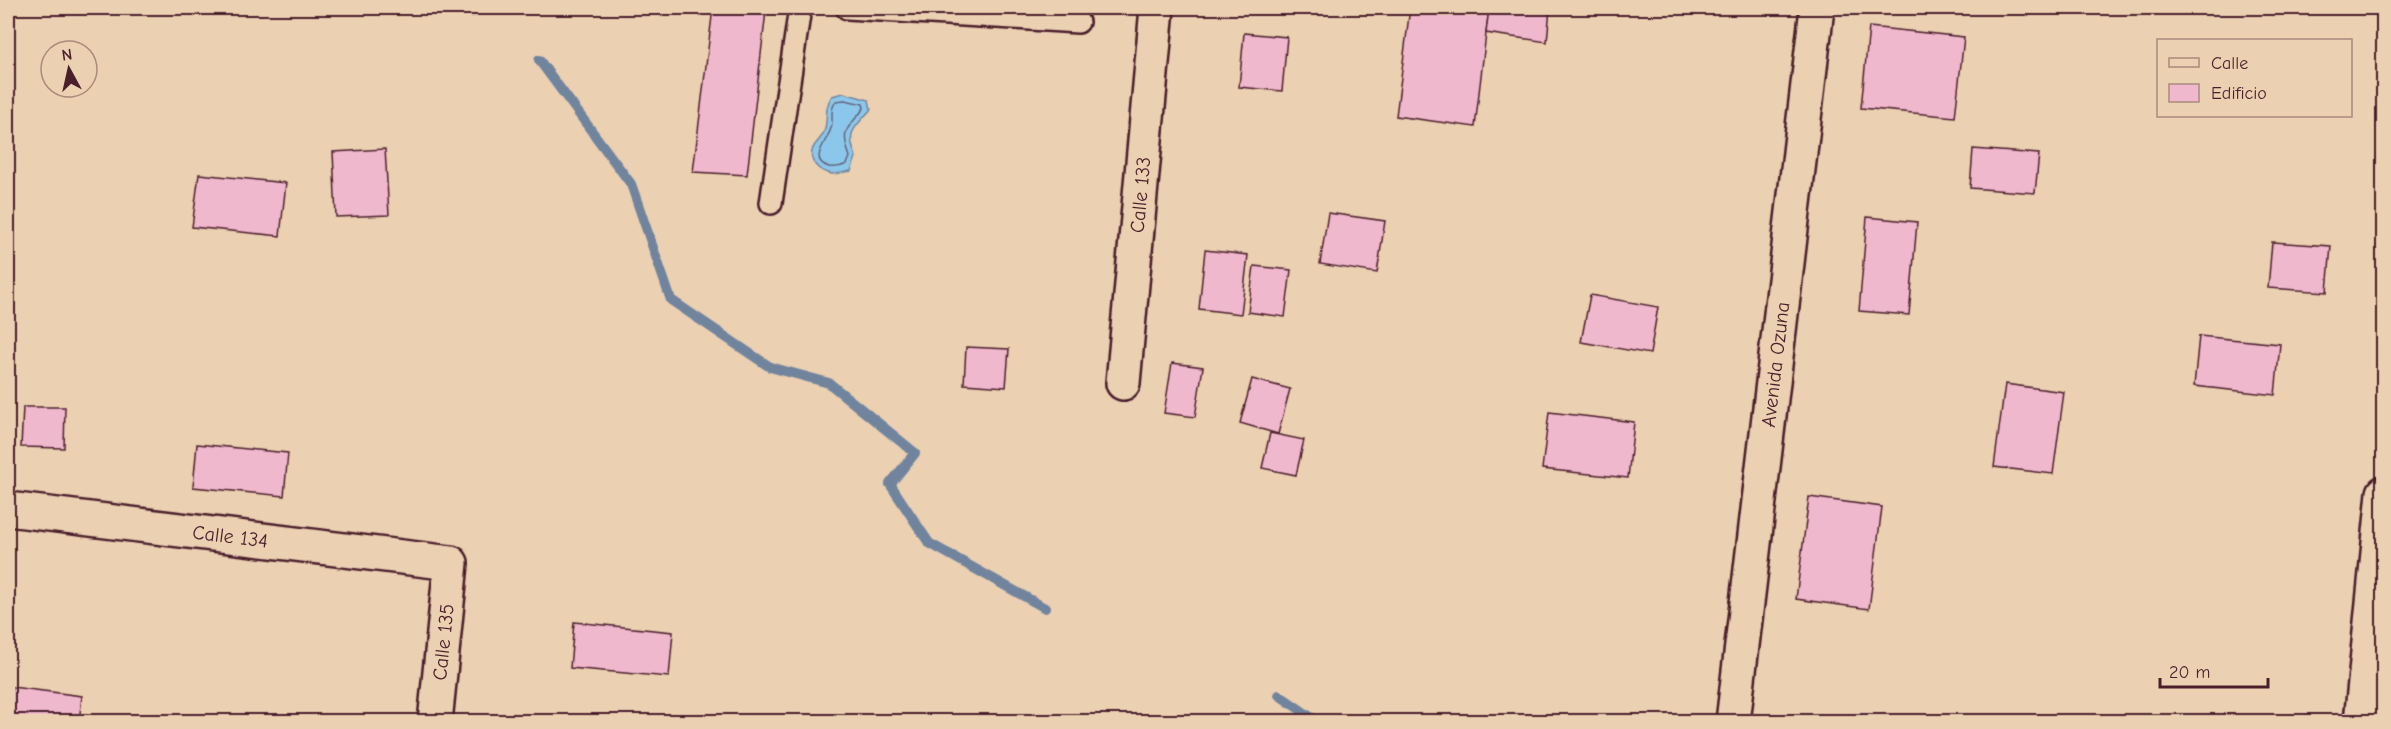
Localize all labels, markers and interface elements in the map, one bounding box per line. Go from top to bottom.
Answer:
north arrow [39,39,99,99]
legend [2157,39,2352,117]
text: N [61,45,73,65]
text: Calle [2211,53,2248,74]
text: Edificio [2211,83,2267,104]
street label: Calle 133 [1126,156,1155,234]
street label: Avenida Ozuna [1757,301,1794,428]
street label: Calle 134 [191,521,269,553]
street label: Calle 135 [428,603,459,682]
scale bar [2160,651,2268,689]
text: 20 m [2169,662,2210,683]

